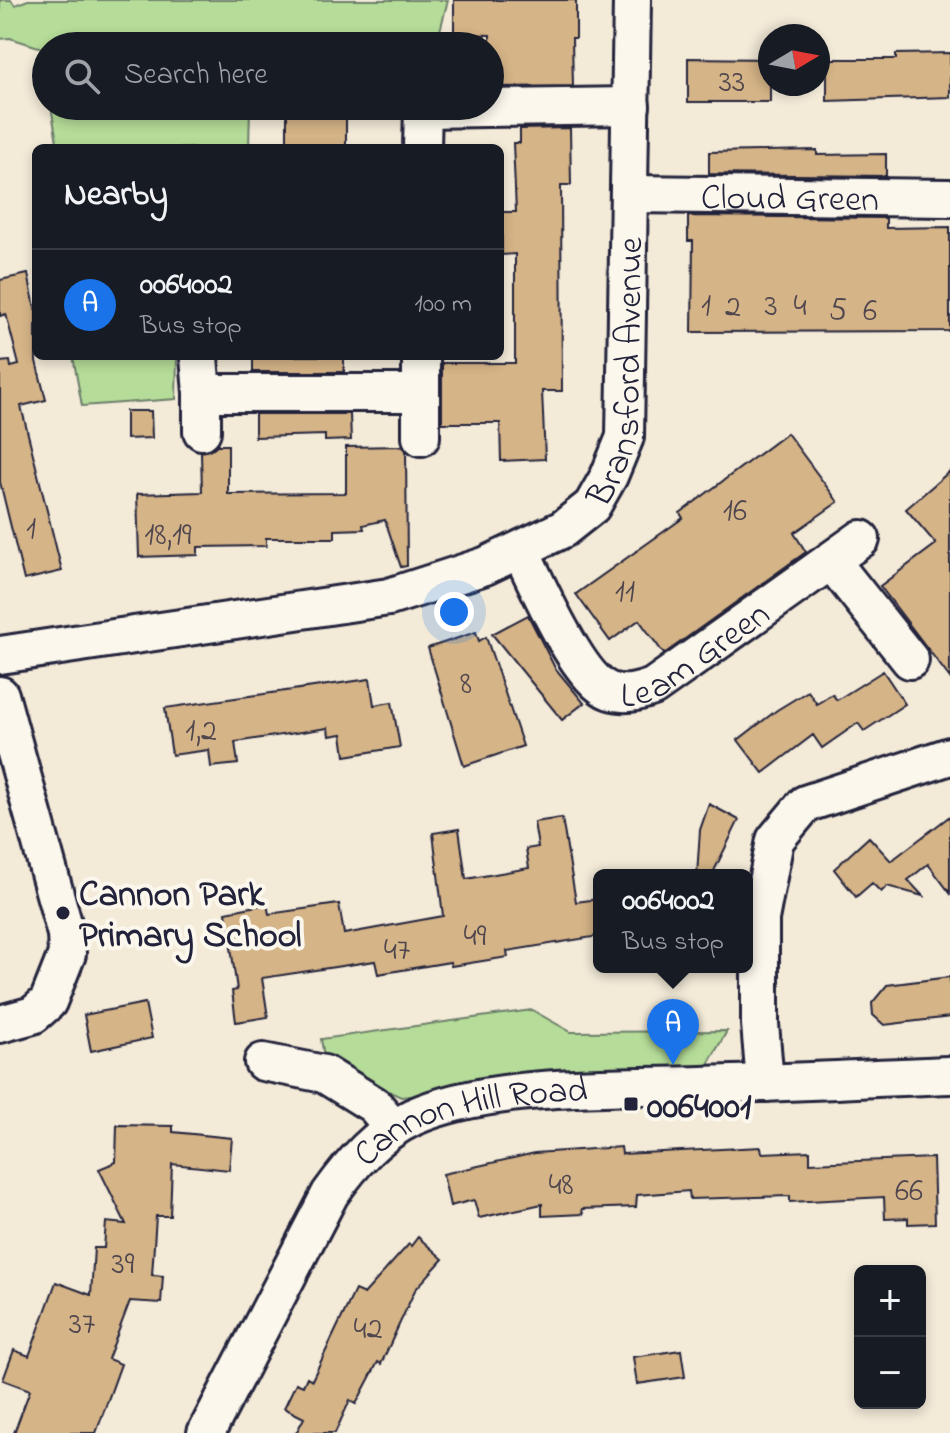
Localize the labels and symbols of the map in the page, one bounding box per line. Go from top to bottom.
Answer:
north arrow [758,24,830,96]
house number: 33 [719,60,745,107]
street label: Cloud Green [701,173,879,228]
street label: Bransford Avenue [574,236,659,518]
house number: 1 [701,284,711,331]
house number: 3 [764,284,778,331]
house number: 4 [793,284,807,331]
house number: 2 [725,285,741,332]
house number: 5 [829,288,847,335]
house number: 6 [863,289,877,336]
house number: 16 [723,489,747,536]
house number: 1 [26,507,36,554]
house number: 18,19 [144,513,192,560]
house number: 11 [615,570,635,617]
street label: Leam Green [619,590,782,725]
your location [434,592,474,632]
house number: 8 [460,662,472,709]
house number: 1,2 [185,709,217,756]
place label: Cannon Park Primary School [79,870,301,964]
marker: Cannon Park Primary School [54,904,72,922]
house number: 49 [464,914,487,961]
house number: 47 [384,928,410,975]
pin: A [647,999,699,1065]
street label: Cannon Hill Road [342,1065,589,1180]
place label: 0064001 [647,1082,752,1135]
marker: 0064001 [622,1095,640,1113]
house number: 48 [548,1163,574,1210]
house number: 66 [895,1169,923,1216]
house number: 39 [112,1242,135,1289]
house number: 37 [69,1302,95,1349]
house number: 42 [353,1307,383,1354]

